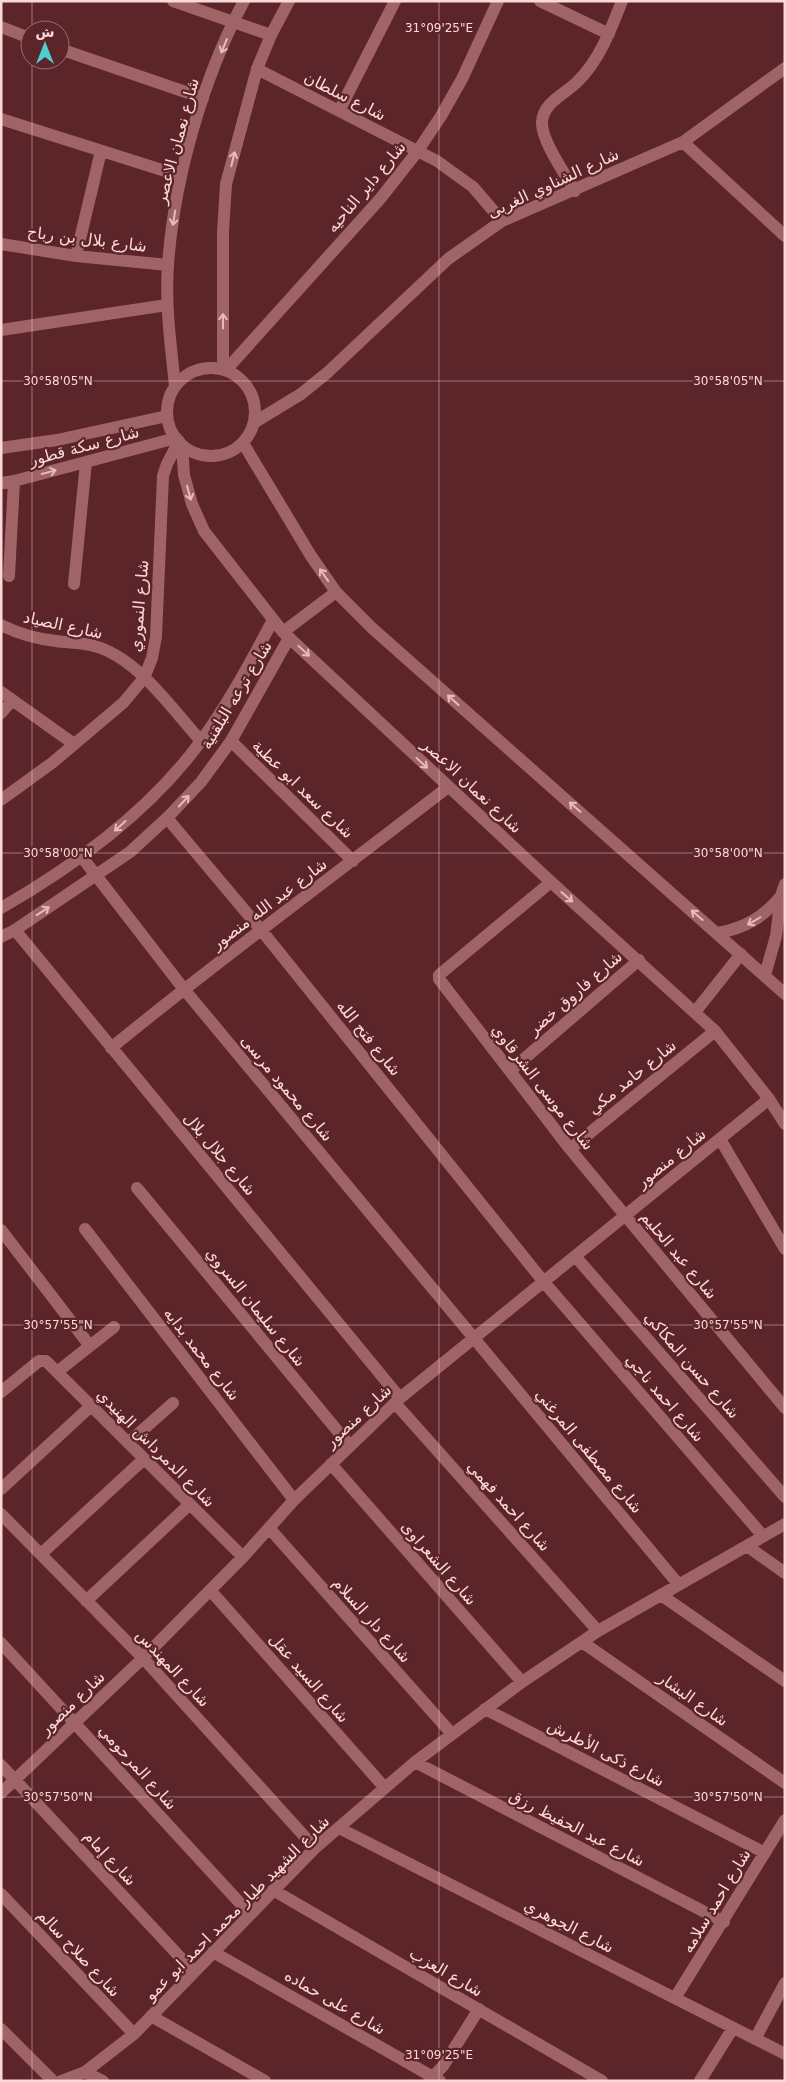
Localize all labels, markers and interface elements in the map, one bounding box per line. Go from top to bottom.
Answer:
north arrow [20,20,70,70]
text: 31°09'25"E [405,21,473,35]
text: ش [35,24,55,40]
one-way arrow [218,38,227,53]
street label: شارع سلطان [301,67,389,126]
street label: شارع نعمان الاعصر [151,76,204,207]
street label: شارع داير الناحيه [322,138,410,237]
street label: شارع الشناوي الغربى [484,144,622,223]
one-way arrow [229,151,238,167]
one-way arrow [168,210,178,226]
street label: شارع بلال بن رباح [26,222,148,257]
one-way arrow [218,313,228,329]
text: 30°58'05"N [23,374,93,388]
text: 30°58'05"N [693,374,763,388]
street label: شارع سكة قطور [26,422,141,471]
one-way arrow [40,467,56,476]
one-way arrow [185,485,194,501]
street label: شارع النموري [126,559,153,653]
one-way arrow [319,568,329,582]
street label: شارع الصياد [21,607,104,644]
street label: شارع ترعه البلقنية [196,637,277,753]
one-way arrow [297,645,310,657]
one-way arrow [446,694,459,706]
street label: شارع نعمان الاعصر [417,734,526,838]
street label: شارع سعد ابو عطية [248,736,358,843]
one-way arrow [416,757,429,769]
one-way arrow [178,794,190,807]
one-way arrow [568,801,581,813]
one-way arrow [113,821,126,832]
text: 30°58'00"N [23,846,93,860]
text: 30°58'00"N [693,846,763,860]
street label: شارع عبد الله منصور [207,854,331,955]
one-way arrow [561,891,574,903]
one-way arrow [35,906,49,916]
one-way arrow [690,909,703,921]
one-way arrow [747,917,761,927]
street label: شارع فاروق خضر [523,947,627,1041]
street label: شارع فتح الله [332,996,405,1080]
street label: شارع موسى الشرقاوي [487,1020,598,1154]
street label: شارع محمود مرسى [236,1031,337,1146]
street label: شارع حامد مكي [584,1036,681,1119]
street label: شارع جلال بلال [179,1109,260,1200]
street label: شارع منصور [632,1124,710,1193]
street label: شارع عبد الحليم [636,1207,721,1303]
street label: شارع سليمان السروي [201,1244,310,1371]
street label: شارع محمد بدايه [159,1304,244,1405]
street label: شارع حسن المكاكي [640,1308,744,1423]
text: 30°57'55"N [23,1318,93,1332]
text: 30°57'55"N [693,1318,763,1332]
street label: شارع احمد ناجي [621,1350,708,1446]
street label: شارع منصور [320,1380,396,1453]
street label: شارع الدمرداش الهنيدي [92,1385,219,1512]
street label: شارع مصطفى المرغني [531,1385,647,1518]
street label: شارع احمد فهمي [463,1457,555,1556]
street label: شارع الشعراوى [396,1517,481,1610]
street label: شارع دار السلام [328,1573,415,1667]
street label: شارع المهندس [131,1625,214,1711]
street label: شارع السيد عقل [264,1629,353,1727]
street label: شارع منصور [35,1667,109,1740]
street label: شارع البشار [653,1667,732,1731]
street label: شارع ذكى الأطرش [544,1714,668,1792]
street label: شارع المرحومي [94,1720,181,1814]
street label: شارع عبد الحفيظ رزق [506,1786,648,1871]
text: 30°57'50"N [23,1790,93,1804]
text: 30°57'50"N [693,1790,763,1804]
street label: شارع الشهيد طيار محمد احمد ابو عمو [140,1812,334,2006]
street label: شارع إمام [79,1826,140,1890]
street label: شارع احمد سلامه [678,1846,755,1957]
street label: شارع الجوهري [520,1895,617,1958]
street label: شارع صلاح سالم [33,1905,124,2001]
street label: شارع العزب [405,1943,486,2001]
street label: شارع على حماده [281,1965,389,2039]
text: 31°09'25"E [405,2048,473,2062]

